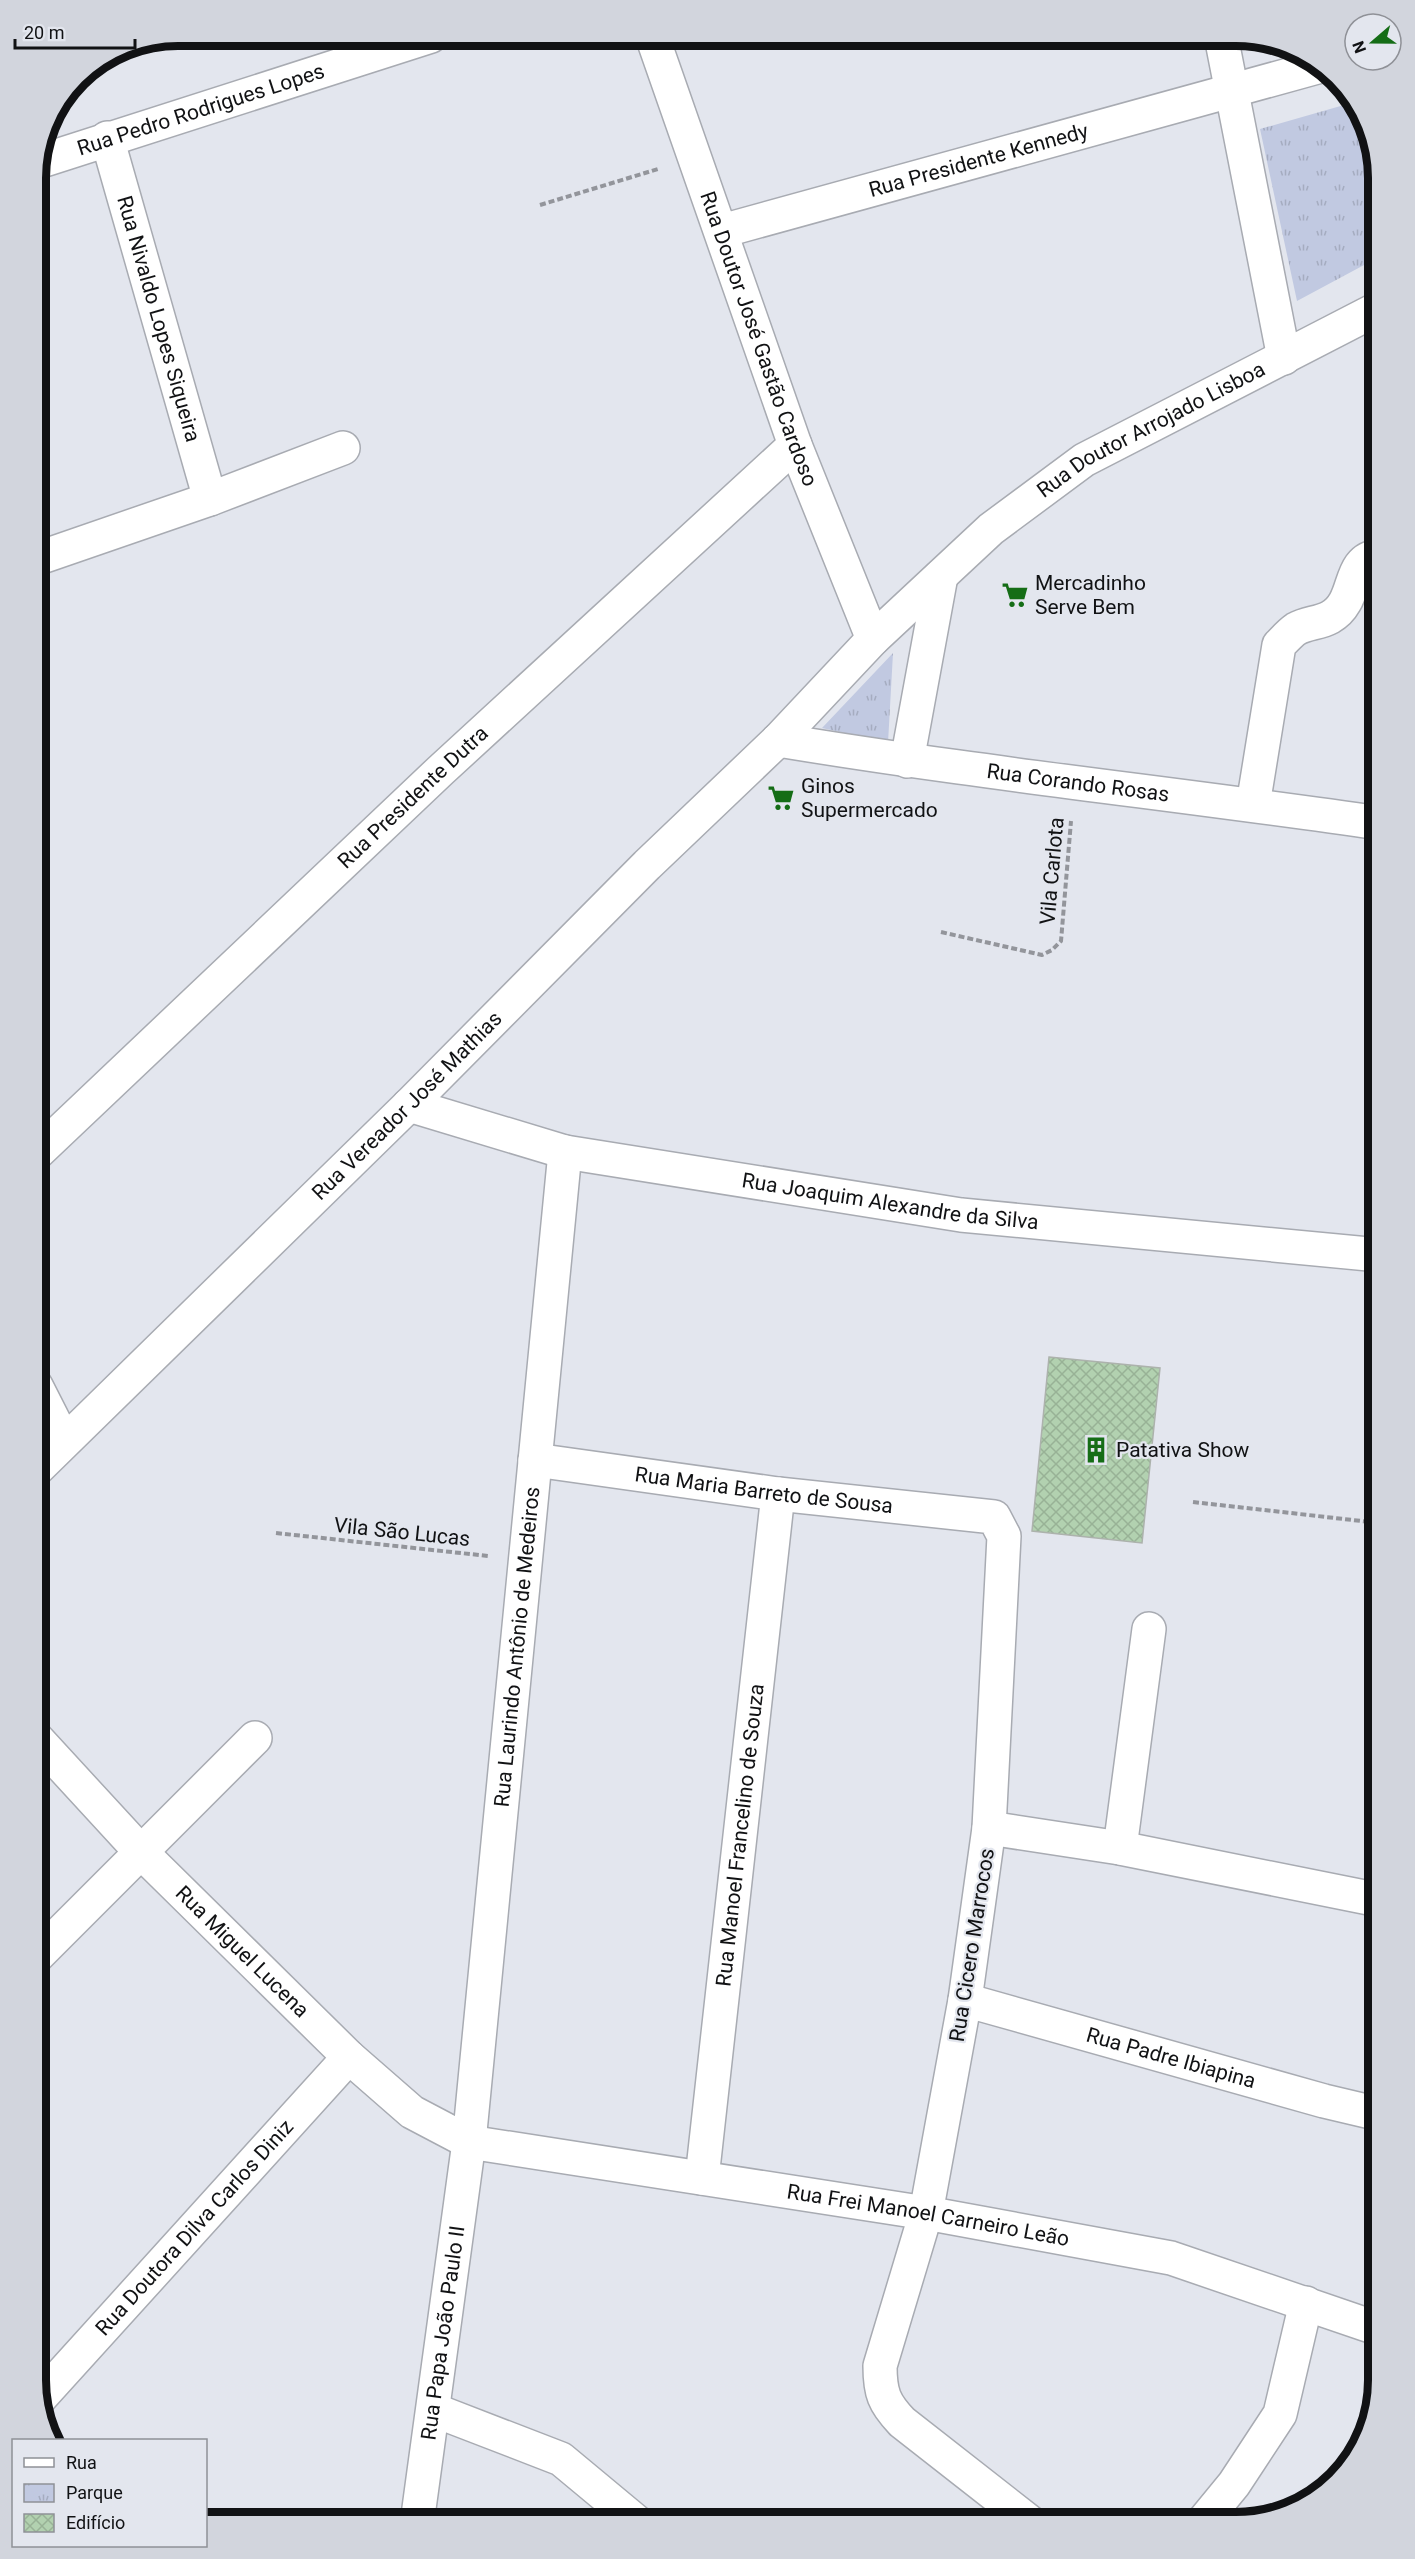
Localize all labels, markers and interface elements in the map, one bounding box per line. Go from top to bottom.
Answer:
scale bar [15,12,135,50]
north arrow [1343,12,1403,72]
text: 20 m [24,22,64,43]
text: N [1349,38,1370,56]
street label: Rua Pedro Rodrigues Lopes [74,59,327,161]
street label: Rua Presidente Kennedy [866,119,1091,202]
street label: Rua Doutor José Gastão Cardoso [695,188,822,490]
street label: Rua Nivaldo Lopes Siqueira [112,193,205,445]
street label: Rua Doutor Arrojado Lisboa [1032,357,1269,503]
place label: Mercadinho Serve Bem [1035,571,1146,619]
supermarket icon: Mercadinho Serve Bem [1000,580,1030,610]
street label: Rua Presidente Dutra [333,721,493,873]
street label: Rua Corando Rosas [985,759,1171,807]
place label: Ginos Supermercado [801,774,938,822]
supermarket icon: Ginos Supermercado [766,783,796,813]
street label: Vila Carlota [1035,816,1069,926]
street label: Rua Vereador José Mathias [307,1007,507,1205]
street label: Rua Joaquim Alexandre da Silva [740,1168,1040,1234]
building icon: Patativa Show [1081,1435,1111,1465]
place label: Patativa Show [1116,1438,1249,1462]
street label: Rua Maria Barreto de Sousa [633,1462,894,1518]
street label: Rua Laurindo Antônio de Medeiros [490,1486,544,1808]
street label: Vila São Lucas [333,1513,471,1551]
street label: Rua Manoel Francelino de Souza [711,1683,769,1988]
street label: Rua Cicero Marrocos [945,1846,999,2044]
street label: Rua Miguel Lucena [171,1881,314,2022]
street label: Rua Padre Ibiapina [1084,2023,1258,2093]
street label: Rua Doutora Dilva Carlos Diniz [91,2115,298,2340]
street label: Rua Frei Manoel Carneiro Leão [785,2180,1071,2251]
street label: Rua Papa João Paulo II [416,2224,469,2442]
legend [12,2439,207,2547]
text: Rua [66,2452,97,2473]
text: Parque [66,2482,123,2503]
text: Edifício [66,2512,125,2533]

